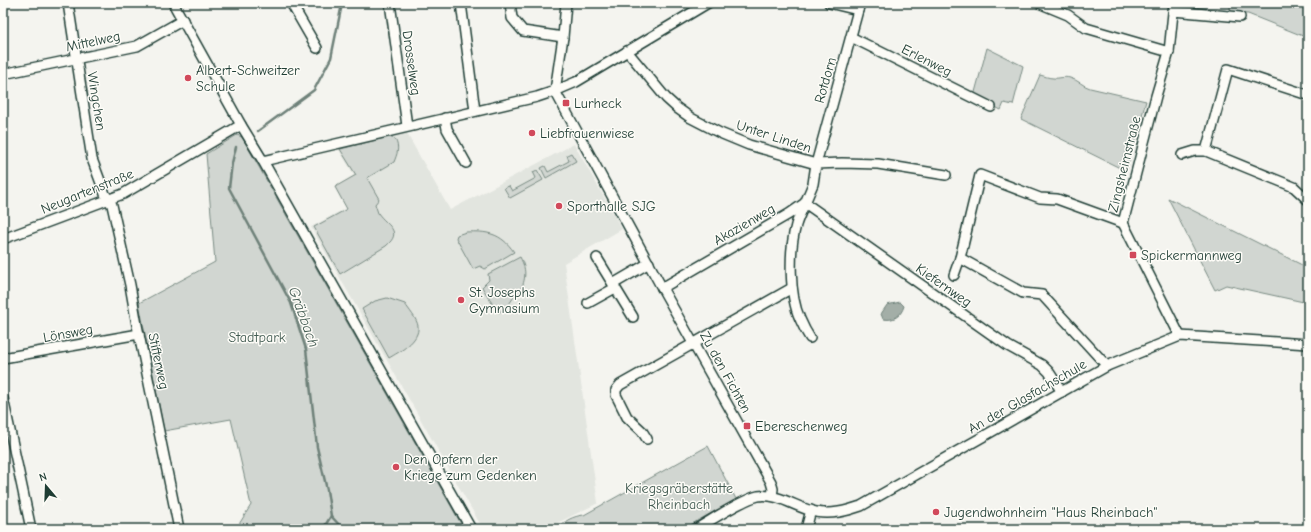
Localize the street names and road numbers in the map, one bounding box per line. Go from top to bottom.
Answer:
street label: Mittelweg [64,27,122,56]
street label: Drosselweg [399,29,424,97]
street label: Erlenweg [899,41,955,80]
street label: Rotdorn [811,55,840,105]
street label: Wingchen [83,70,110,132]
street label: Zingsheimstraße [1104,114,1145,214]
street label: Unter Linden [734,116,814,157]
street label: Neugartenstraße [38,165,136,218]
street label: Akazienweg [710,200,778,249]
street label: Kiefernweg [912,260,975,311]
street label: Lönsweg [42,321,94,346]
street label: Zu den Fichten [696,328,755,416]
street label: Stifterweg [144,331,173,391]
street label: An der Glasfachschule [965,356,1089,437]

